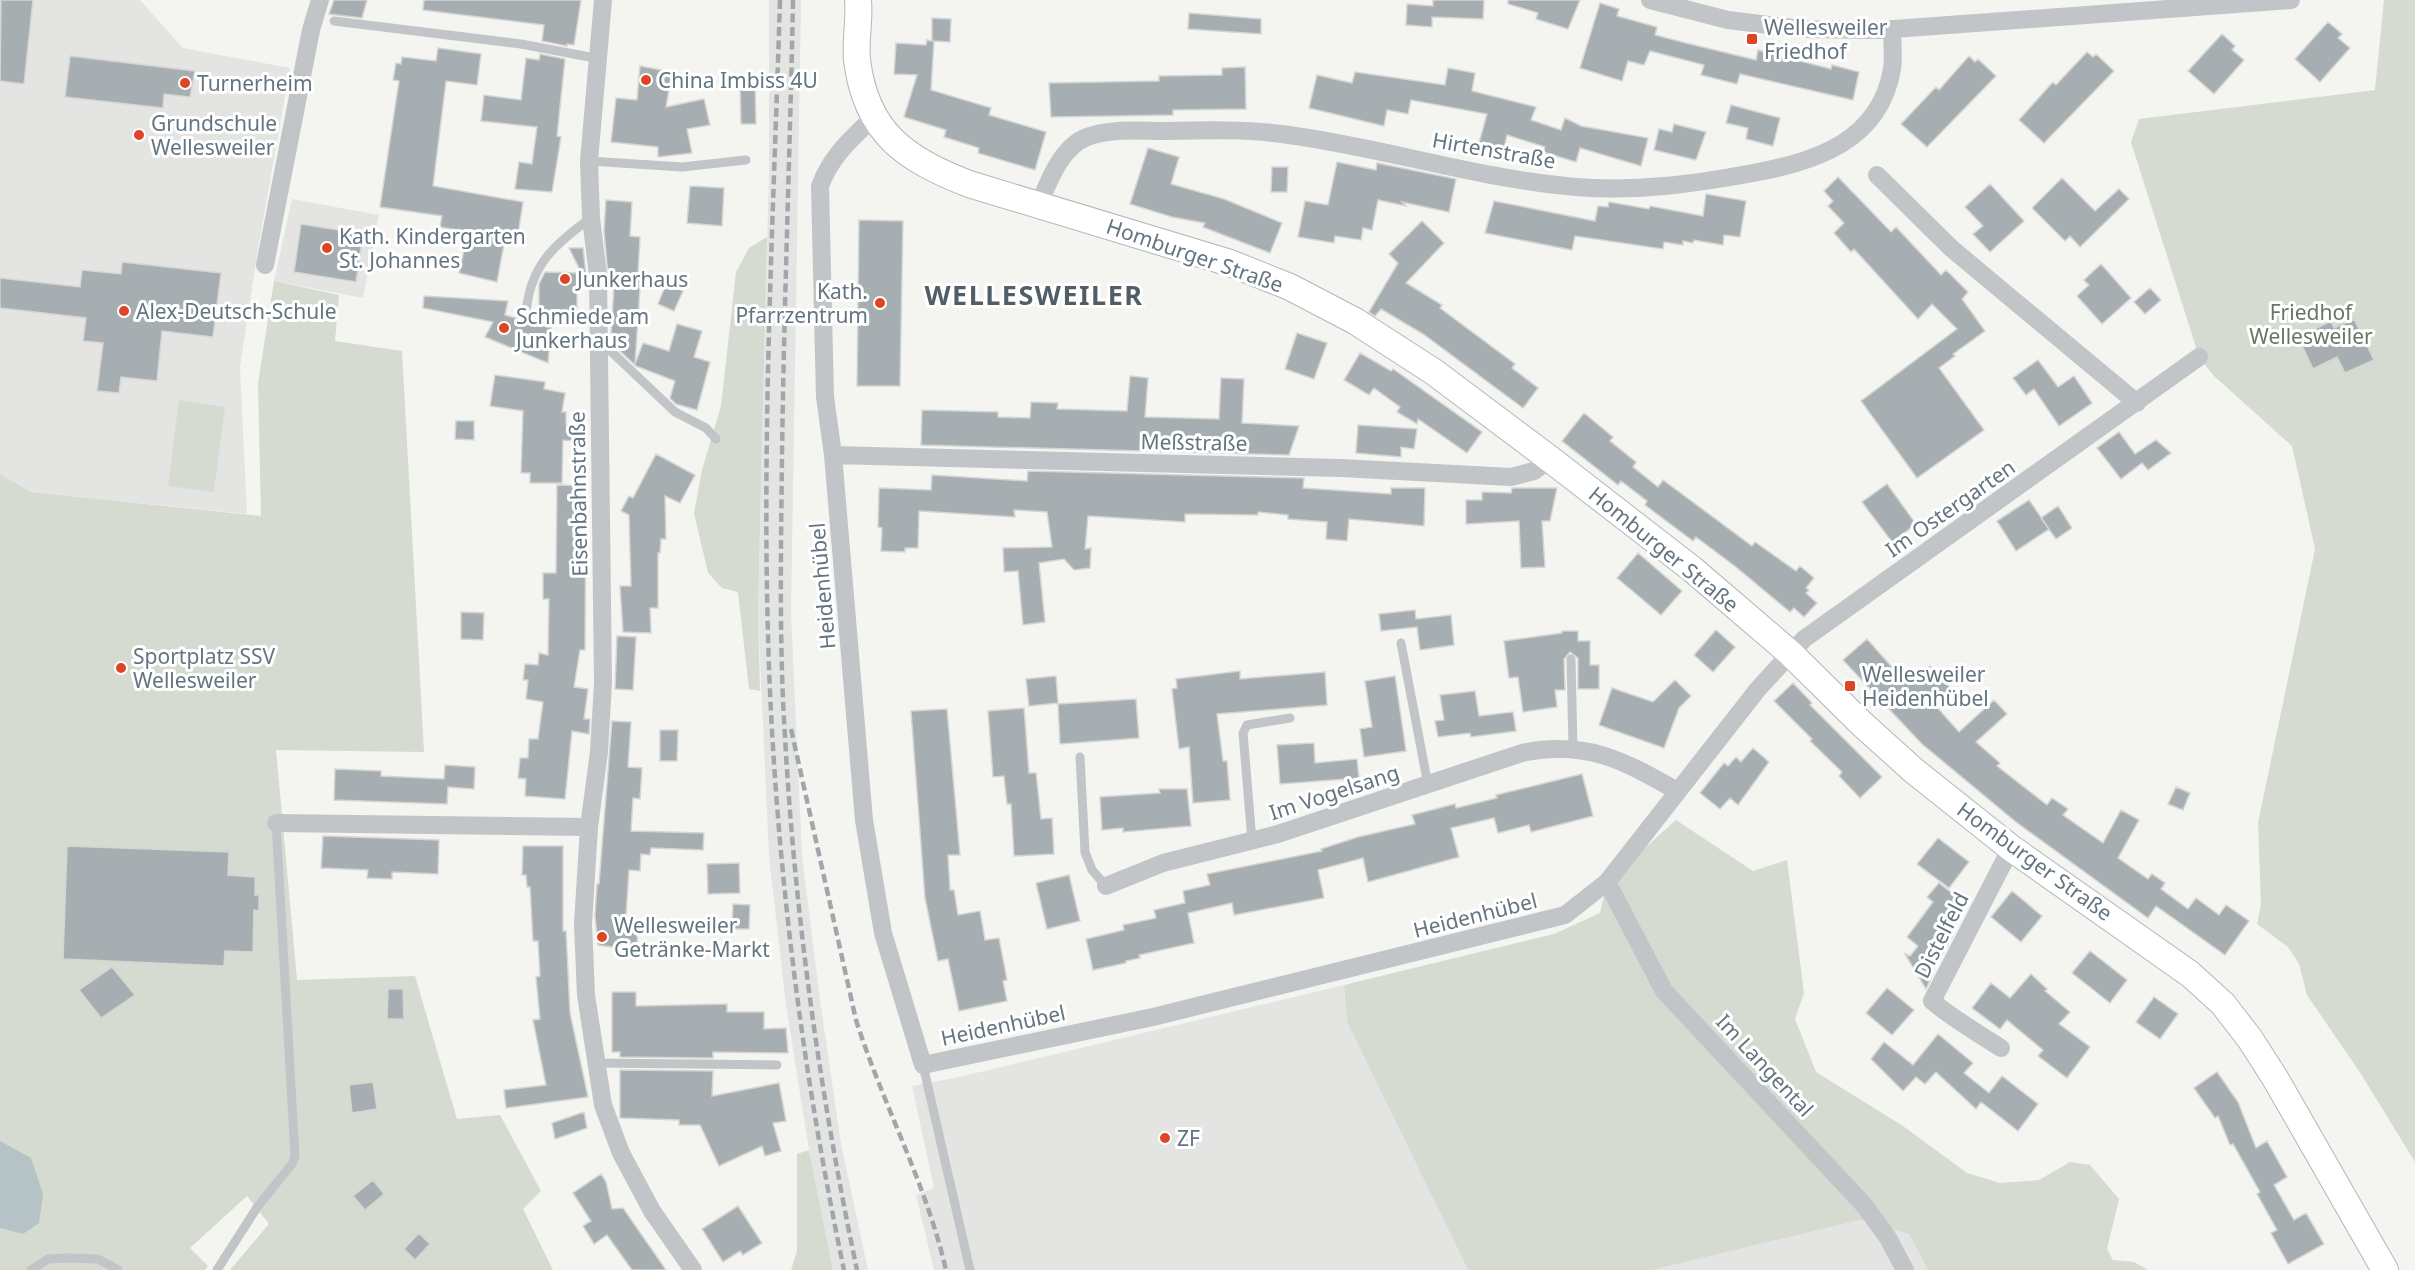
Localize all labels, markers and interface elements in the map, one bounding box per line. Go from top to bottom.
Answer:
place label: Wellesweiler Friedhof [1764,13,1888,65]
marker: Wellesweiler Friedhof [1745,32,1759,46]
place label: China Imbiss 4U [658,66,818,94]
place label: Turnerheim [197,69,313,97]
marker: China Imbiss 4U [639,73,653,87]
marker: Turnerheim [178,76,192,90]
place label: Grundschule Wellesweiler [151,109,277,161]
street label: Hirtenstraße [1430,125,1558,175]
marker: Grundschule Wellesweiler [132,128,146,142]
street label: Homburger Straße [1103,212,1287,298]
place label: Kath. Kindergarten St. Johannes [339,222,526,274]
marker: Kath. Kindergarten St. Johannes [320,241,334,255]
place label: Junkerhaus [575,265,688,293]
marker: Junkerhaus [558,272,572,286]
district label: WELLESWEILER [924,276,1144,313]
place label: Kath. Pfarrzentrum [735,277,868,329]
marker: Kath. Pfarrzentrum [873,296,887,310]
place label: Alex-Deutsch-Schule [136,297,337,325]
park label: Friedhof Wellesweiler [2249,298,2373,350]
place label: Schmiede am Junkerhaus [514,302,649,354]
marker: Alex-Deutsch-Schule [117,304,131,318]
marker: Schmiede am Junkerhaus [497,321,511,335]
street label: Eisenbahnstraße [563,411,593,577]
street label: Meßstraße [1140,427,1248,457]
street label: Im Ostergarten [1880,453,2020,563]
street label: Homburger Straße [1583,480,1745,618]
street label: Heidenhübel [803,522,841,650]
place label: Sportplatz SSV Wellesweiler [133,642,275,694]
place label: Wellesweiler Heidenhübel [1862,660,1989,712]
marker: Sportplatz SSV Wellesweiler [114,661,128,675]
marker: Wellesweiler Heidenhübel [1843,679,1857,693]
street label: Im Vogelsang [1265,758,1403,826]
street label: Homburger Straße [1952,795,2118,927]
street label: Heidenhübel [1410,886,1540,944]
street label: Distelfeld [1907,887,1975,983]
place label: Wellesweiler Getränke-Markt [614,911,770,963]
marker: Wellesweiler Getränke-Markt [595,930,609,944]
street label: Heidenhübel [938,998,1068,1052]
street label: Im Langental [1710,1008,1820,1122]
place label: ZF [1177,1124,1200,1152]
marker: ZF [1158,1131,1172,1145]

